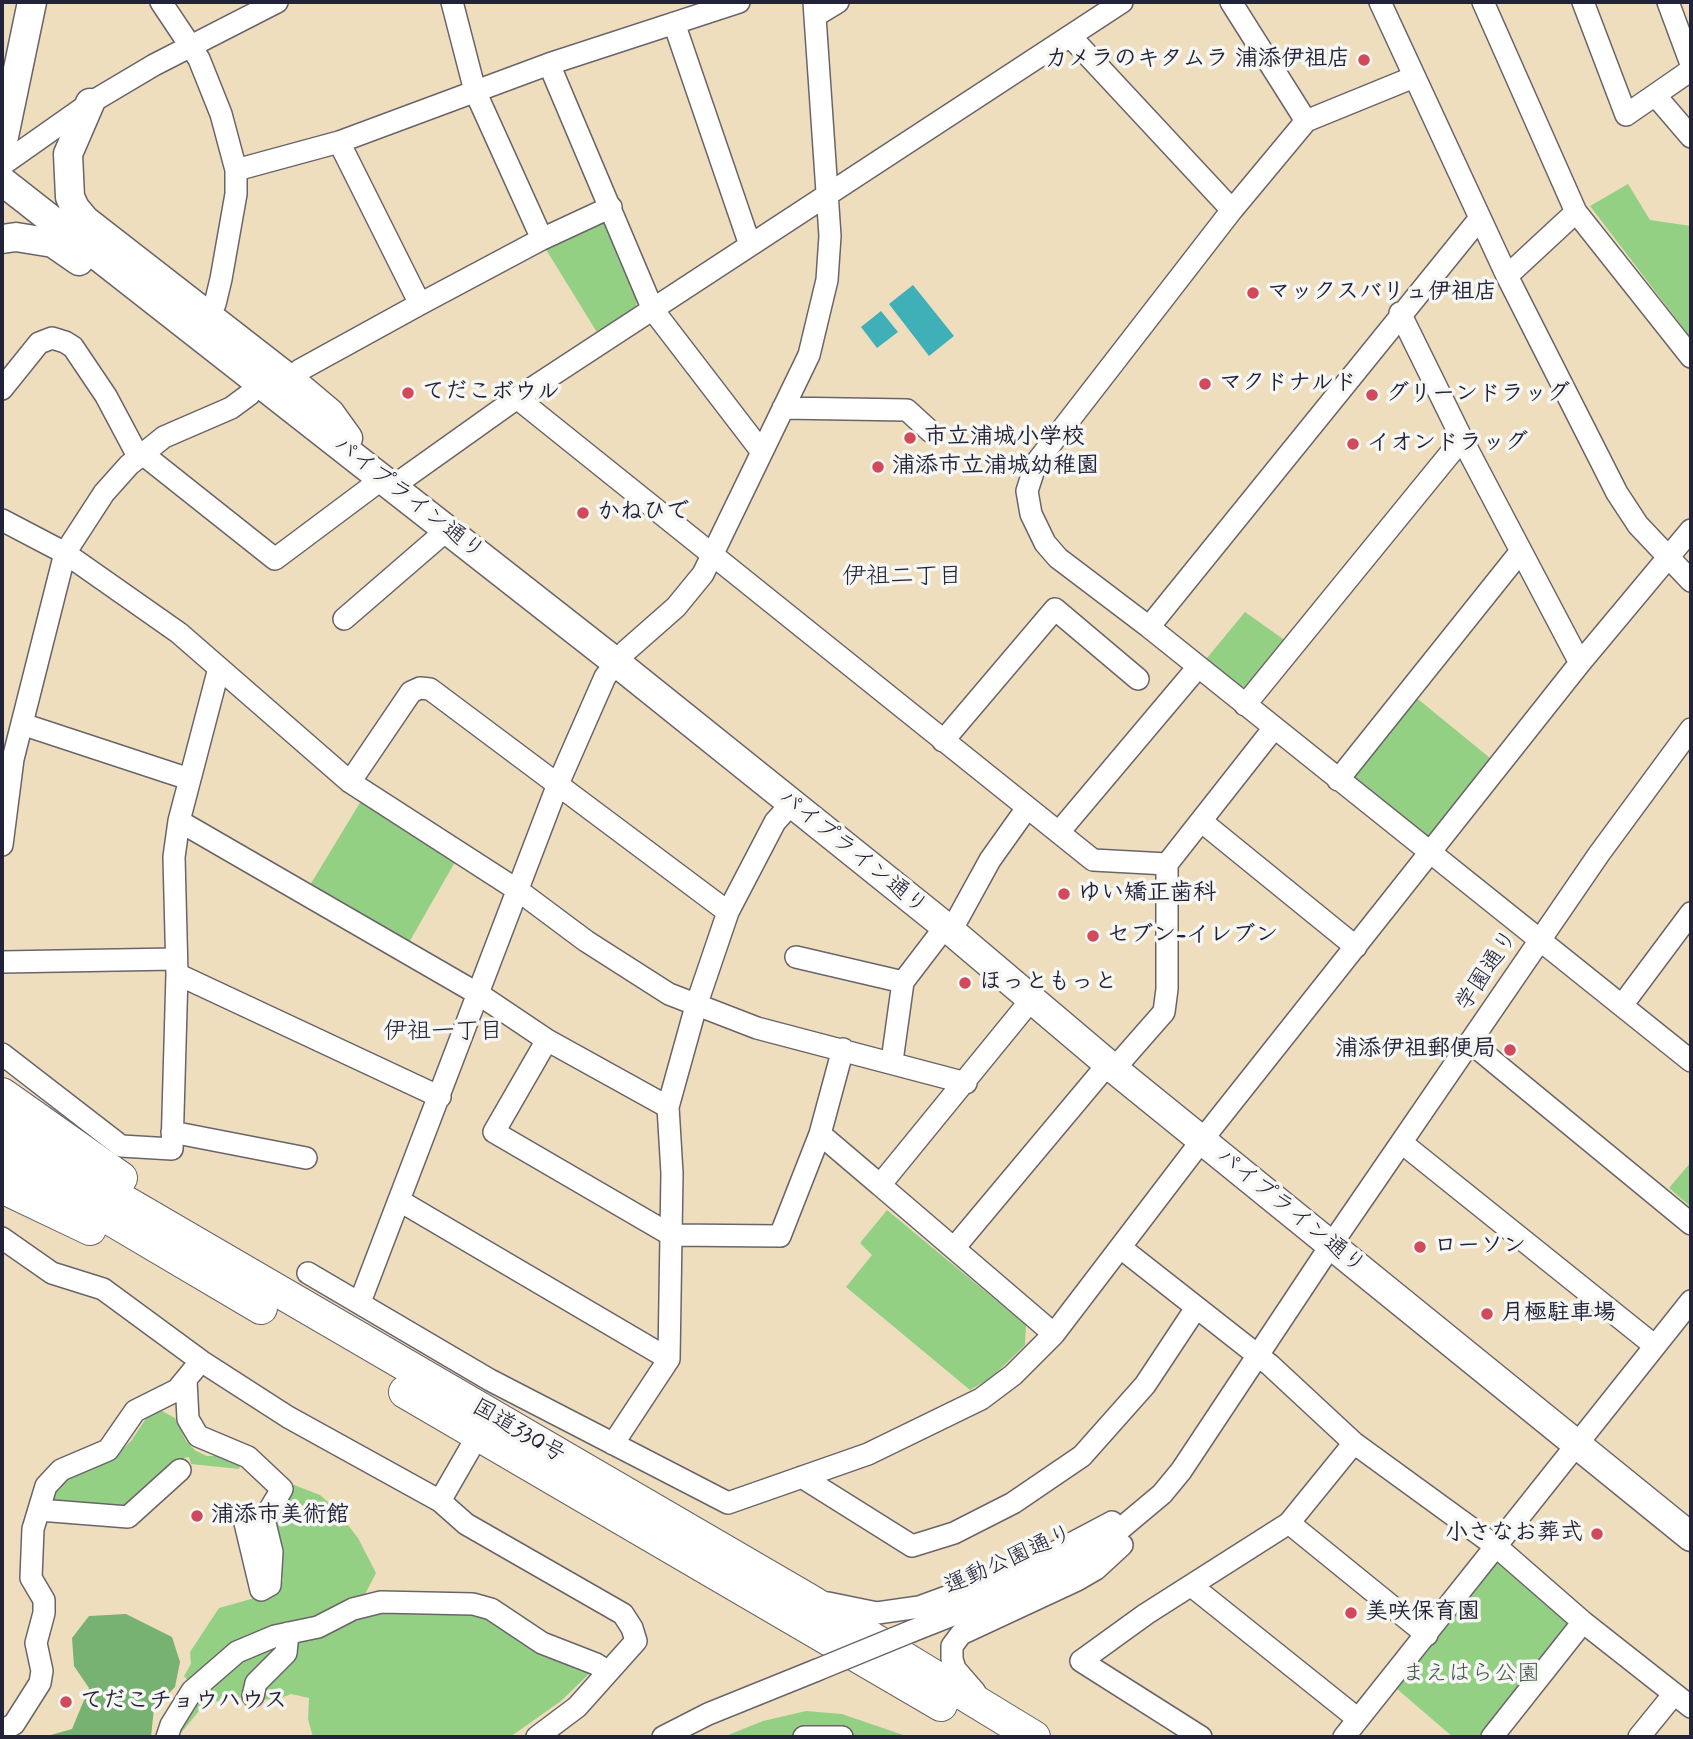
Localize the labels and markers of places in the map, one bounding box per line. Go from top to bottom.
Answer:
place label: カメラのキタムラ 浦添伊祖店 [1045,46,1350,74]
marker: カメラのキタムラ 浦添伊祖店 [1356,52,1372,68]
place label: マックスバリュ伊祖店 [1267,279,1497,307]
marker: マックスバリュ伊祖店 [1245,285,1261,301]
place label: マクドナルド [1219,370,1357,398]
marker: マクドナルド [1197,376,1213,392]
place label: てだこボウル [422,379,560,407]
place label: グリーンドラッグ [1386,381,1570,409]
marker: てだこボウル [400,385,416,401]
marker: グリーンドラッグ [1364,387,1380,403]
place label: 市立浦城小学校 [924,424,1085,452]
marker: 市立浦城小学校 [902,430,918,446]
place label: イオンドラッグ [1367,430,1528,458]
marker: イオンドラッグ [1345,436,1361,452]
place label: 浦添市立浦城幼稚園 [892,453,1099,481]
marker: 浦添市立浦城幼稚園 [870,459,886,475]
place label: かねひで [597,499,689,527]
marker: かねひで [575,505,591,521]
place label: ゆい矯正歯科 [1078,880,1216,908]
marker: ゆい矯正歯科 [1056,886,1072,902]
place label: セブン-イレブン [1107,922,1278,950]
marker: セブン-イレブン [1085,928,1101,944]
place label: ほっともっと [979,969,1117,997]
marker: ほっともっと [957,975,973,991]
place label: 浦添伊祖郵便局 [1335,1036,1496,1064]
marker: 浦添伊祖郵便局 [1502,1042,1518,1058]
place label: ローソン [1434,1233,1526,1261]
marker: ローソン [1412,1239,1428,1255]
place label: 月極駐車場 [1501,1300,1616,1328]
marker: 月極駐車場 [1479,1306,1495,1322]
place label: 浦添市美術館 [211,1502,349,1530]
marker: 浦添市美術館 [189,1508,205,1524]
place label: 小さなお葬式 [1445,1520,1583,1548]
marker: 小さなお葬式 [1589,1526,1605,1542]
place label: 美咲保育園 [1365,1599,1480,1627]
marker: 美咲保育園 [1343,1605,1359,1621]
place label: てだこチョウハウス [80,1688,287,1716]
marker: てだこチョウハウス [58,1694,74,1710]

